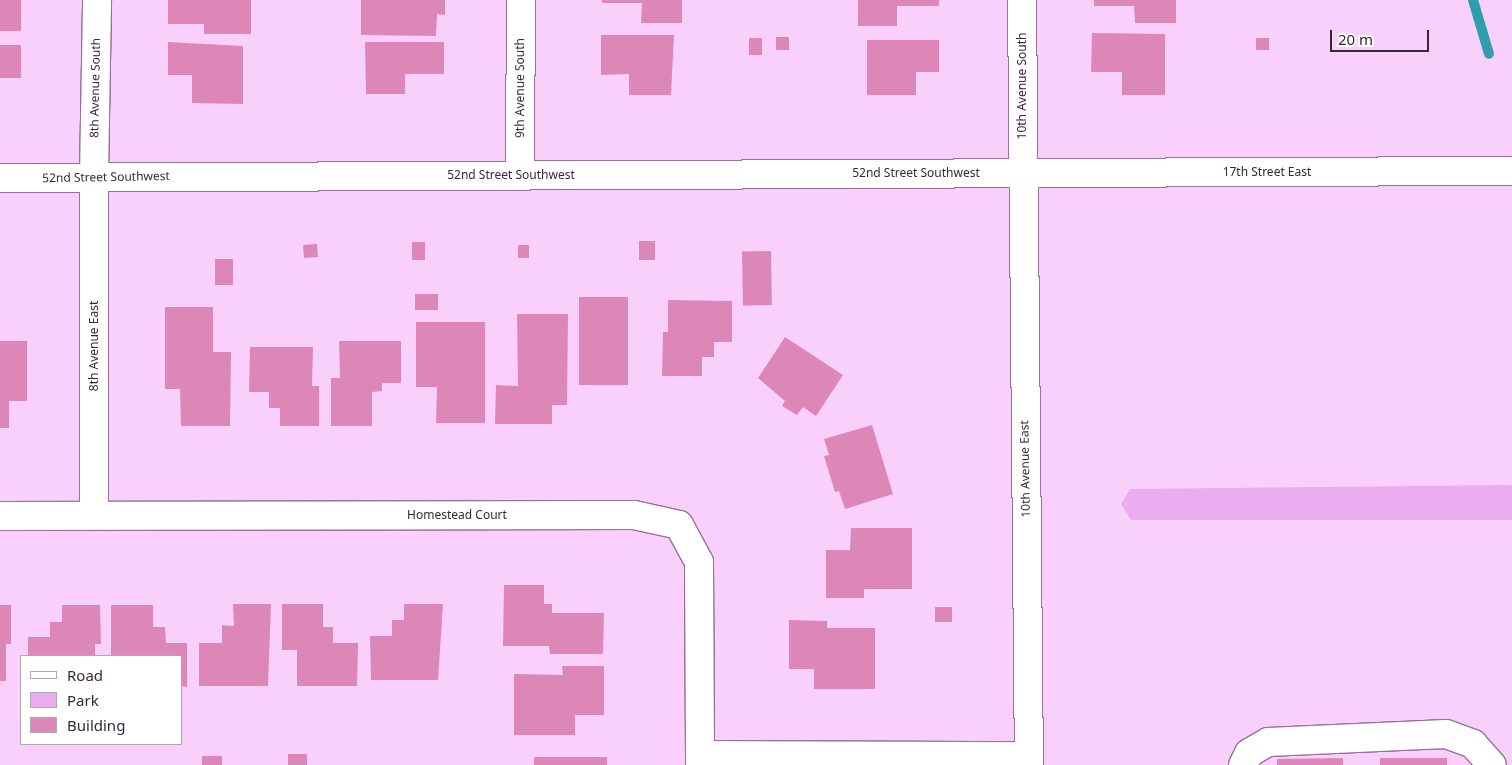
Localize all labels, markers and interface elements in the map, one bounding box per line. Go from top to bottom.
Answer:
scale bar [1332,20,1431,52]
text: 20 m [1338,29,1373,49]
street label: 10th Avenue South [1015,33,1029,139]
street label: 8th Avenue South [87,38,103,138]
street label: 9th Avenue South [513,38,527,138]
street label: 17th Street East [1223,165,1311,179]
street label: 52nd Street Southwest [852,166,980,180]
street label: 52nd Street Southwest [447,168,575,182]
street label: 52nd Street Southwest [42,169,170,185]
street label: 8th Avenue East [87,301,101,391]
street label: 10th Avenue East [1017,420,1033,518]
street label: Homestead Court [407,508,507,522]
legend [20,655,182,745]
text: Road [67,665,103,685]
text: Park [67,690,99,710]
text: Building [67,715,125,735]

